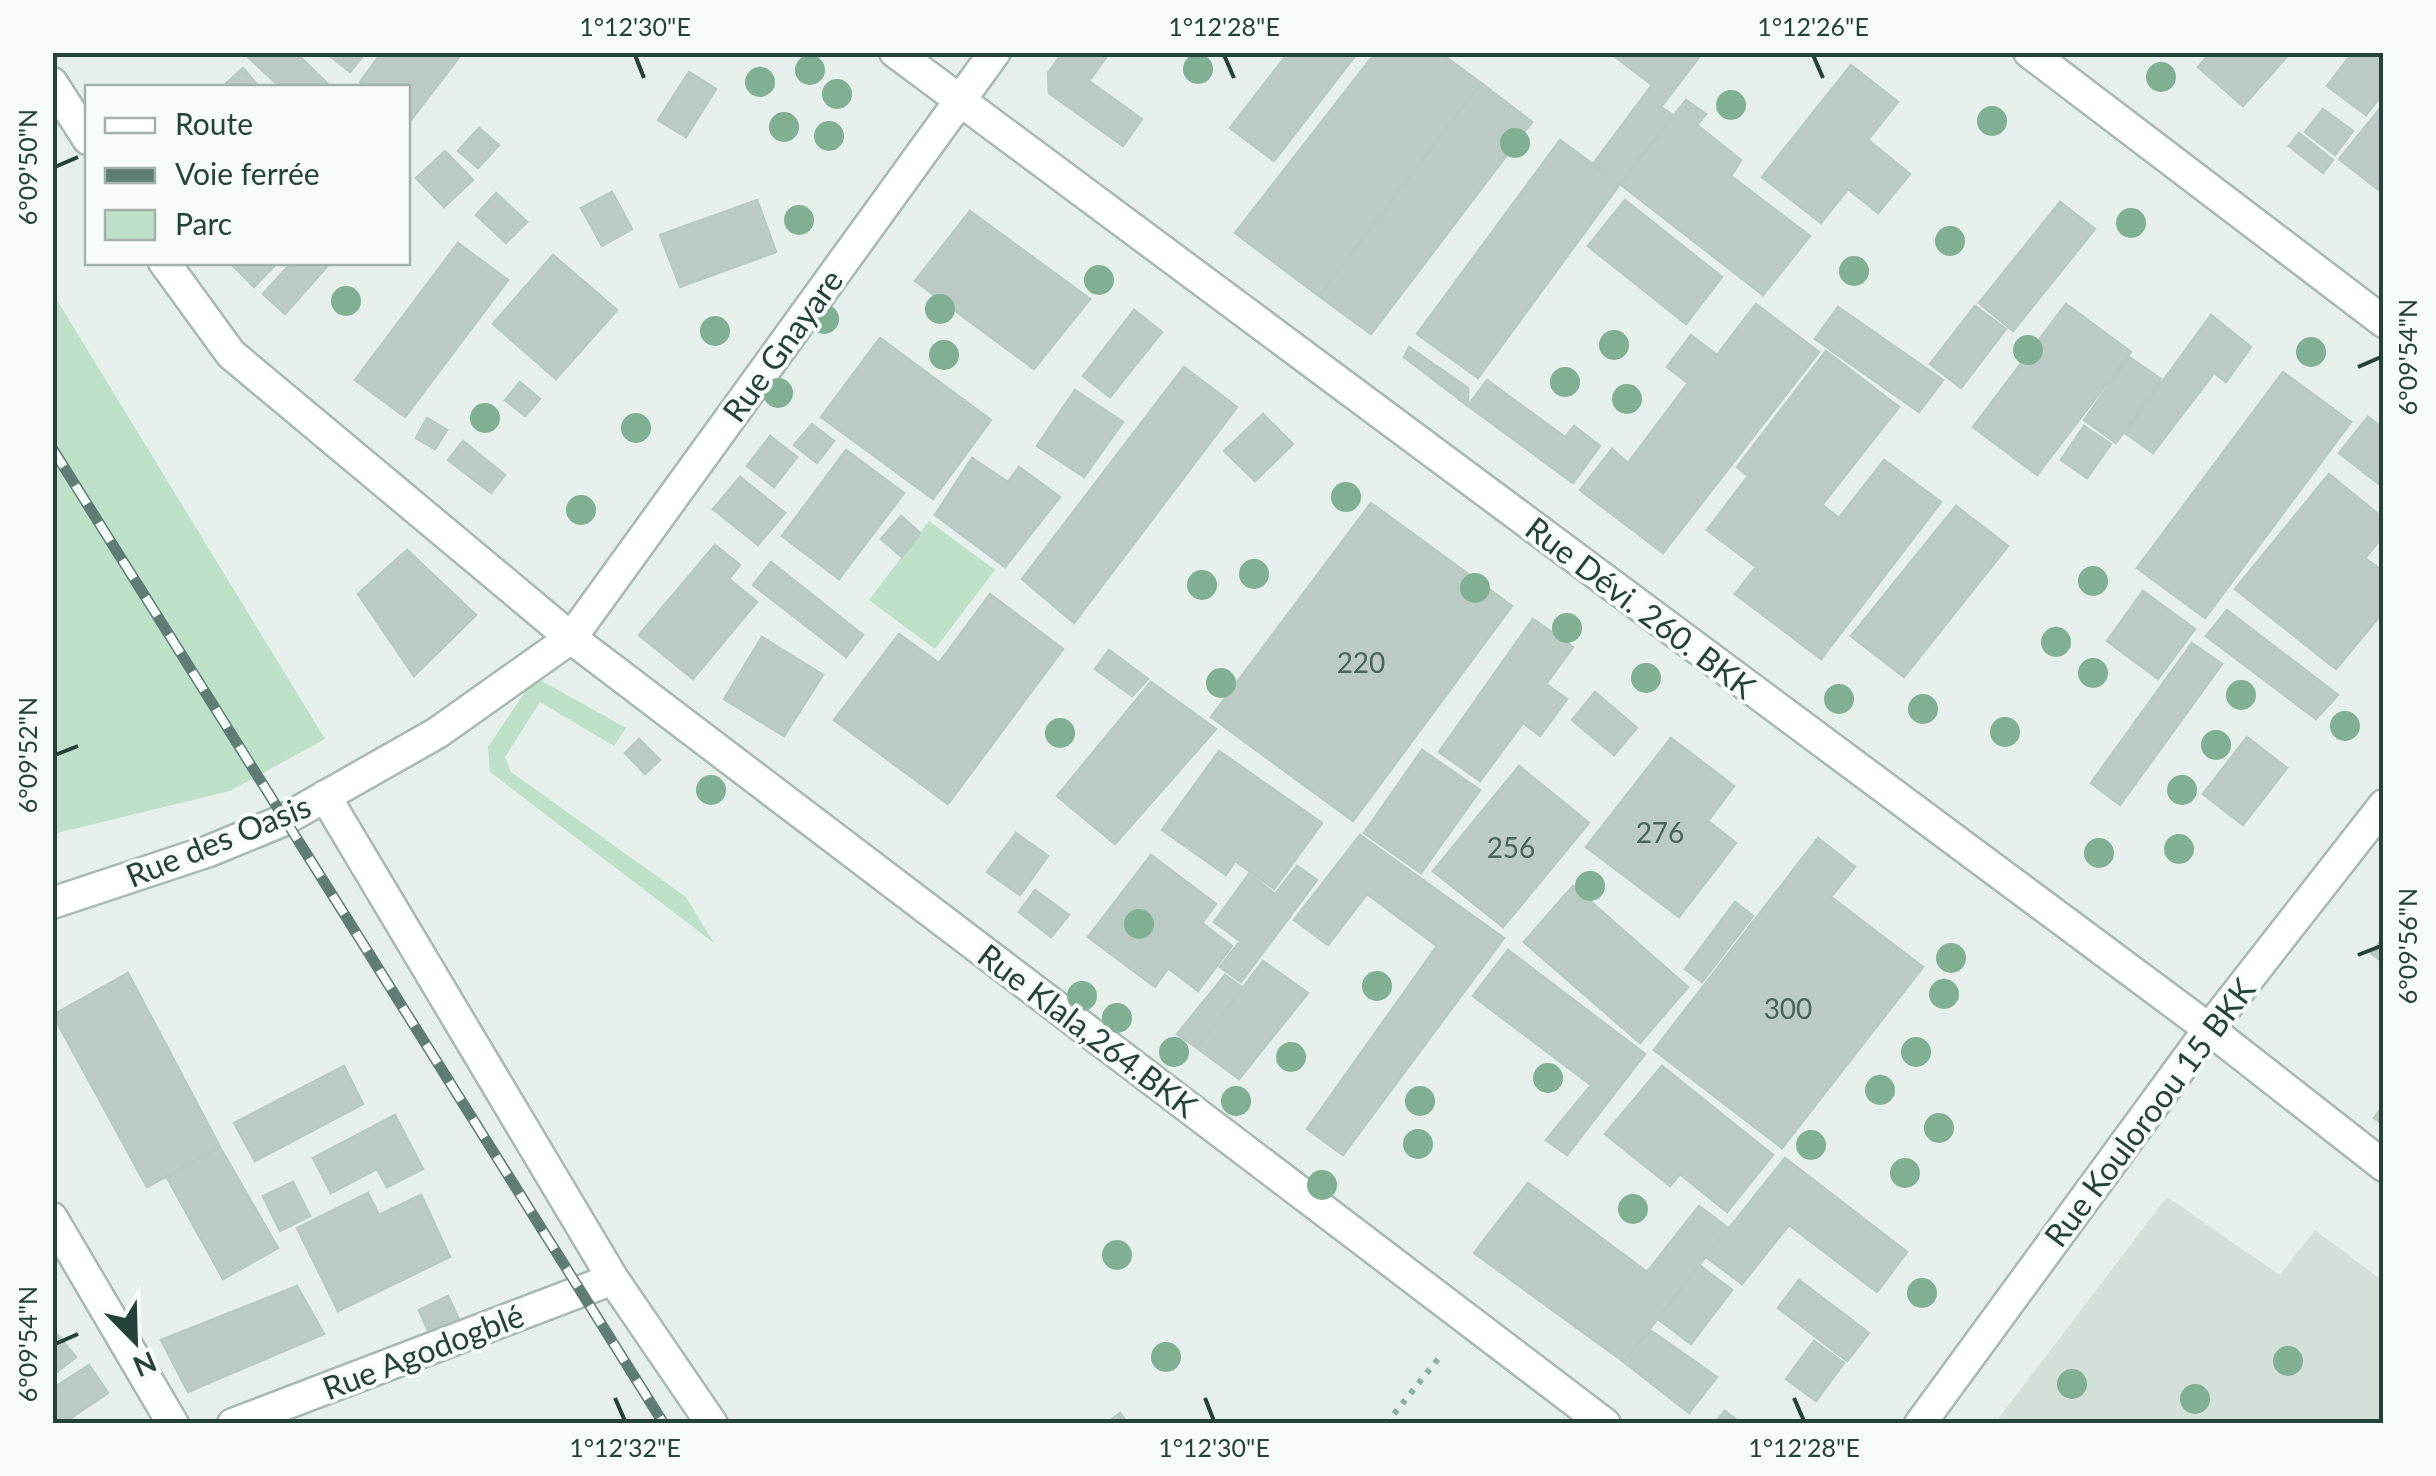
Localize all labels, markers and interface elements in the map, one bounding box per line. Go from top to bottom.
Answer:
text: 1°12'30"E [579,11,691,41]
text: 1°12'28"E [1168,11,1280,41]
text: 1°12'26"E [1757,11,1869,41]
legend [85,85,410,265]
text: Route [175,105,253,141]
text: 6°09'50"N [12,109,42,225]
text: Voie ferrée [175,155,320,191]
text: Parc [175,205,232,241]
street label: Rue Gnayare [714,261,850,429]
text: 6°09'54"N [2392,299,2422,415]
street label: Rue Dévi. 260. BKK [1518,508,1764,707]
house number: 220 [1337,645,1385,679]
text: 6°09'52"N [12,697,42,813]
street label: Rue des Oasis [120,785,316,895]
house number: 276 [1636,815,1684,849]
house number: 256 [1487,830,1535,864]
text: 6°09'56"N [2392,888,2422,1004]
street label: Rue Klala,264.BKK [971,935,1206,1125]
street label: Rue Kouloroou 15 BKK [2035,970,2263,1254]
house number: 300 [1764,991,1812,1025]
text: 6°09'54"N [12,1286,42,1402]
north arrow [85,1291,185,1391]
street label: Rue Agodogblé [317,1295,529,1407]
text: N [129,1345,162,1385]
text: 1°12'32"E [569,1432,681,1462]
text: 1°12'30"E [1158,1432,1270,1462]
text: 1°12'28"E [1748,1432,1860,1462]

